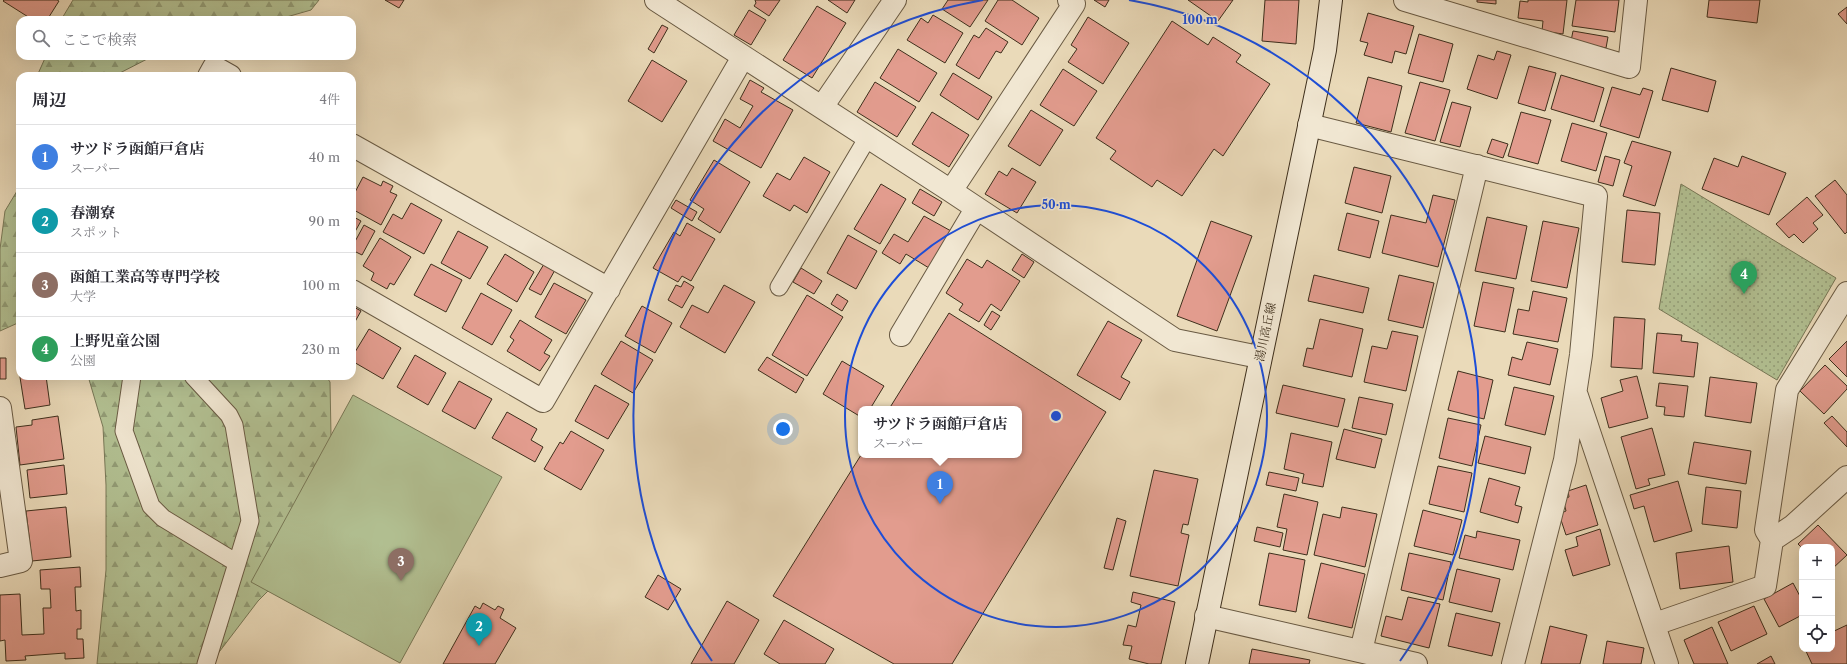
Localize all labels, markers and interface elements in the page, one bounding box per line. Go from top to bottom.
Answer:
text: 100 m [1182,12,1218,27]
search box [16,16,356,60]
icon: search [30,27,52,49]
text: ここで検索 [62,30,137,49]
text: 周辺 [32,90,66,110]
text: 4件 [319,91,340,107]
text: サツドラ函館戸倉店 [70,139,204,158]
text: 1 [42,149,48,165]
text: 40 m [309,149,340,165]
text: スーパー [70,160,121,176]
text: 50 m [1041,197,1071,212]
text: 春潮寮 [70,203,115,222]
text: 2 [41,213,49,229]
text: 90 m [309,213,340,229]
text: スポット [70,224,122,240]
pin: 4 [1731,261,1757,294]
text: 函館工業高等専門学校 [70,267,220,286]
text: 3 [41,277,49,293]
text: 100 m [302,277,340,293]
text: 大学 [70,288,96,304]
street label: 湯川高丘線 [1251,301,1279,363]
text: 上野児童公園 [70,331,160,350]
text: 4 [41,341,49,357]
text: 230 m [302,341,340,357]
text: 公園 [70,352,96,368]
popup [858,406,1022,458]
centre of rings [1049,409,1063,423]
text: サツドラ函館戸倉店 [873,414,1007,433]
your location [773,419,793,439]
text: スーパー [873,435,924,451]
pin: 1 [927,471,953,504]
map controls [1799,544,1835,652]
button: + [1799,544,1835,580]
pin: 3 [388,548,414,581]
button: − [1799,580,1835,616]
pin: 2 [466,613,492,646]
button: locate [1799,616,1835,652]

